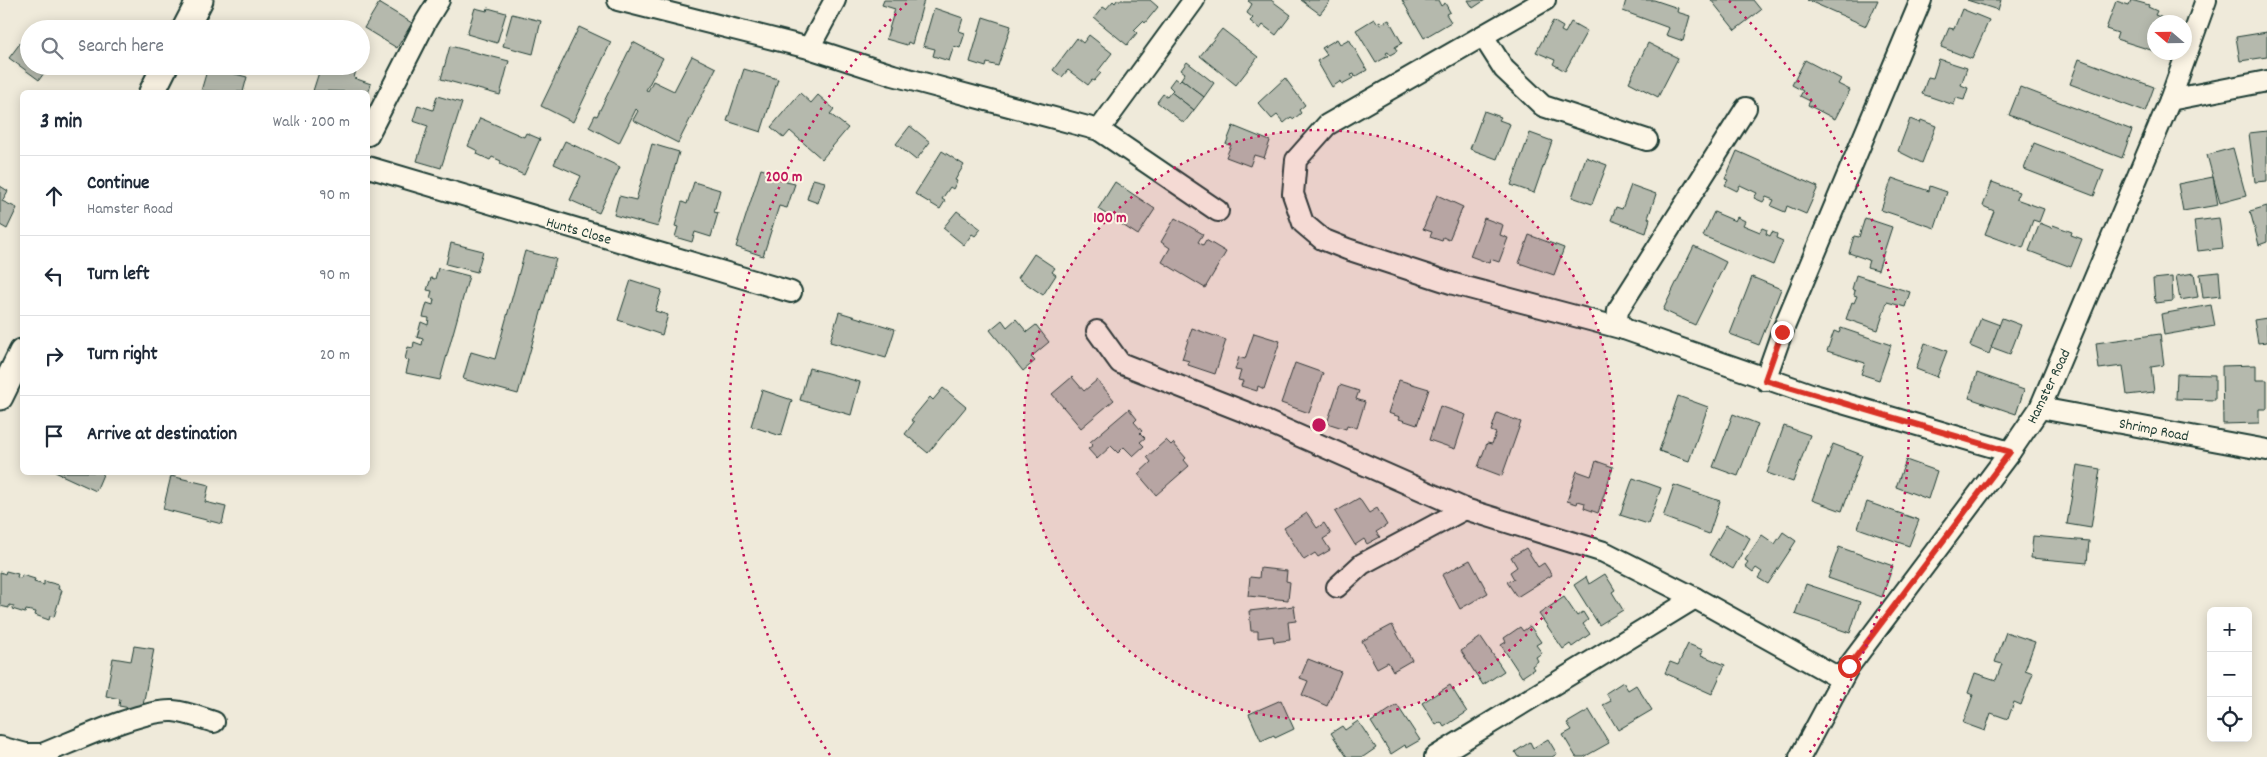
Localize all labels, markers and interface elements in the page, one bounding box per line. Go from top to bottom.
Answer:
north arrow [2147,15,2192,60]
search box [20,20,370,75]
icon: search [38,34,66,62]
text: Search here [78,34,164,61]
text: 3 min [40,108,82,138]
text: Walk · 200 m [273,111,350,134]
text: 200 m [766,167,802,189]
text: Continue [87,171,149,198]
icon: ahead [40,182,68,210]
text: 90 m [319,184,350,207]
text: Hamster Road [87,198,173,221]
text: 100 m [1093,208,1127,230]
street label: Hunts Close [543,212,614,252]
icon: left [40,262,68,290]
text: Turn left [87,262,150,289]
text: 90 m [319,264,350,287]
route end [1771,321,1794,344]
icon: right [40,342,68,370]
text: Turn right [87,342,158,369]
text: 20 m [320,344,350,367]
street label: Hamster Road [2022,346,2077,428]
street label: Shrimp Road [2117,413,2190,448]
centre of rings [1310,416,1328,434]
icon: arrive [40,422,68,450]
text: Arrive at destination [87,422,237,449]
map controls [2207,607,2252,742]
button: + [2207,607,2252,652]
button: − [2207,652,2252,697]
route start [1838,655,1861,678]
button: locate [2207,697,2252,742]

